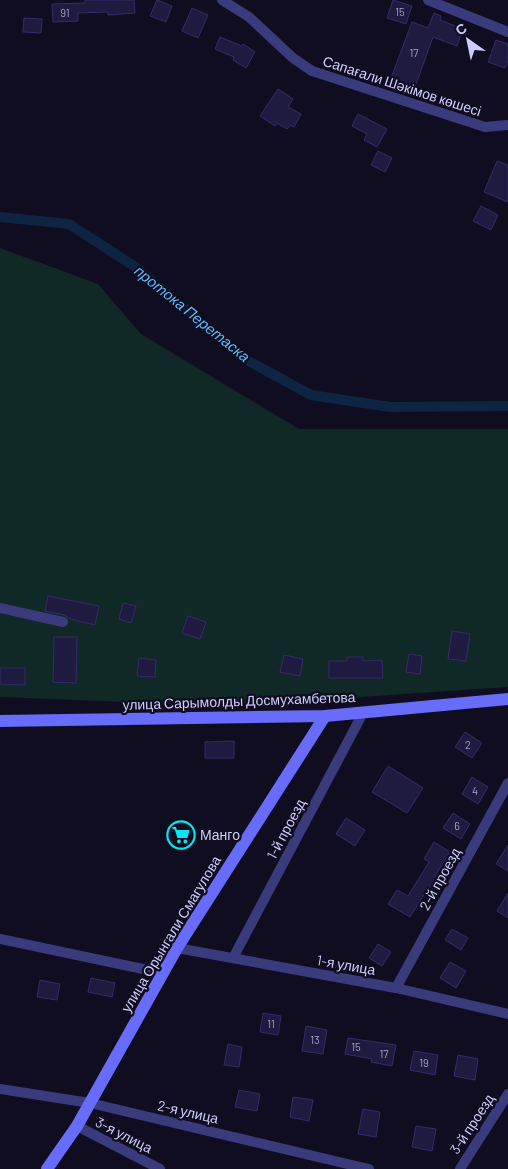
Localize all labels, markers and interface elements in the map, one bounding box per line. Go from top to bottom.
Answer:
house number: 15 [395,5,405,18]
house number: 91 [60,6,70,19]
north arrow [443,15,493,65]
text: С [452,19,470,39]
house number: 17 [409,46,419,59]
street label: Сапағали Шәкімов көшесі [321,52,484,119]
water label: протока Перетаска [131,261,254,365]
street label: улица Сарымолды Досмухамбетова [122,688,356,713]
house number: 2 [465,738,471,751]
house number: 4 [472,784,478,797]
street label: 1-й проезд [263,796,309,862]
house number: 6 [454,819,460,832]
supermarket icon: Манго [166,820,196,850]
place label: Манго [200,826,240,843]
street label: 2-й проезд [416,845,464,913]
street label: улица Орынгали Смагулова [117,852,224,1015]
street label: 1-я улица [315,951,377,978]
house number: 11 [267,1017,275,1030]
house number: 13 [310,1033,320,1046]
house number: 15 [351,1040,361,1053]
house number: 17 [379,1047,389,1060]
house number: 19 [419,1056,429,1069]
street label: 3-й проезд [446,1090,497,1157]
street label: 2-я улица [156,1096,220,1127]
street label: 3-я улица [93,1113,156,1156]

